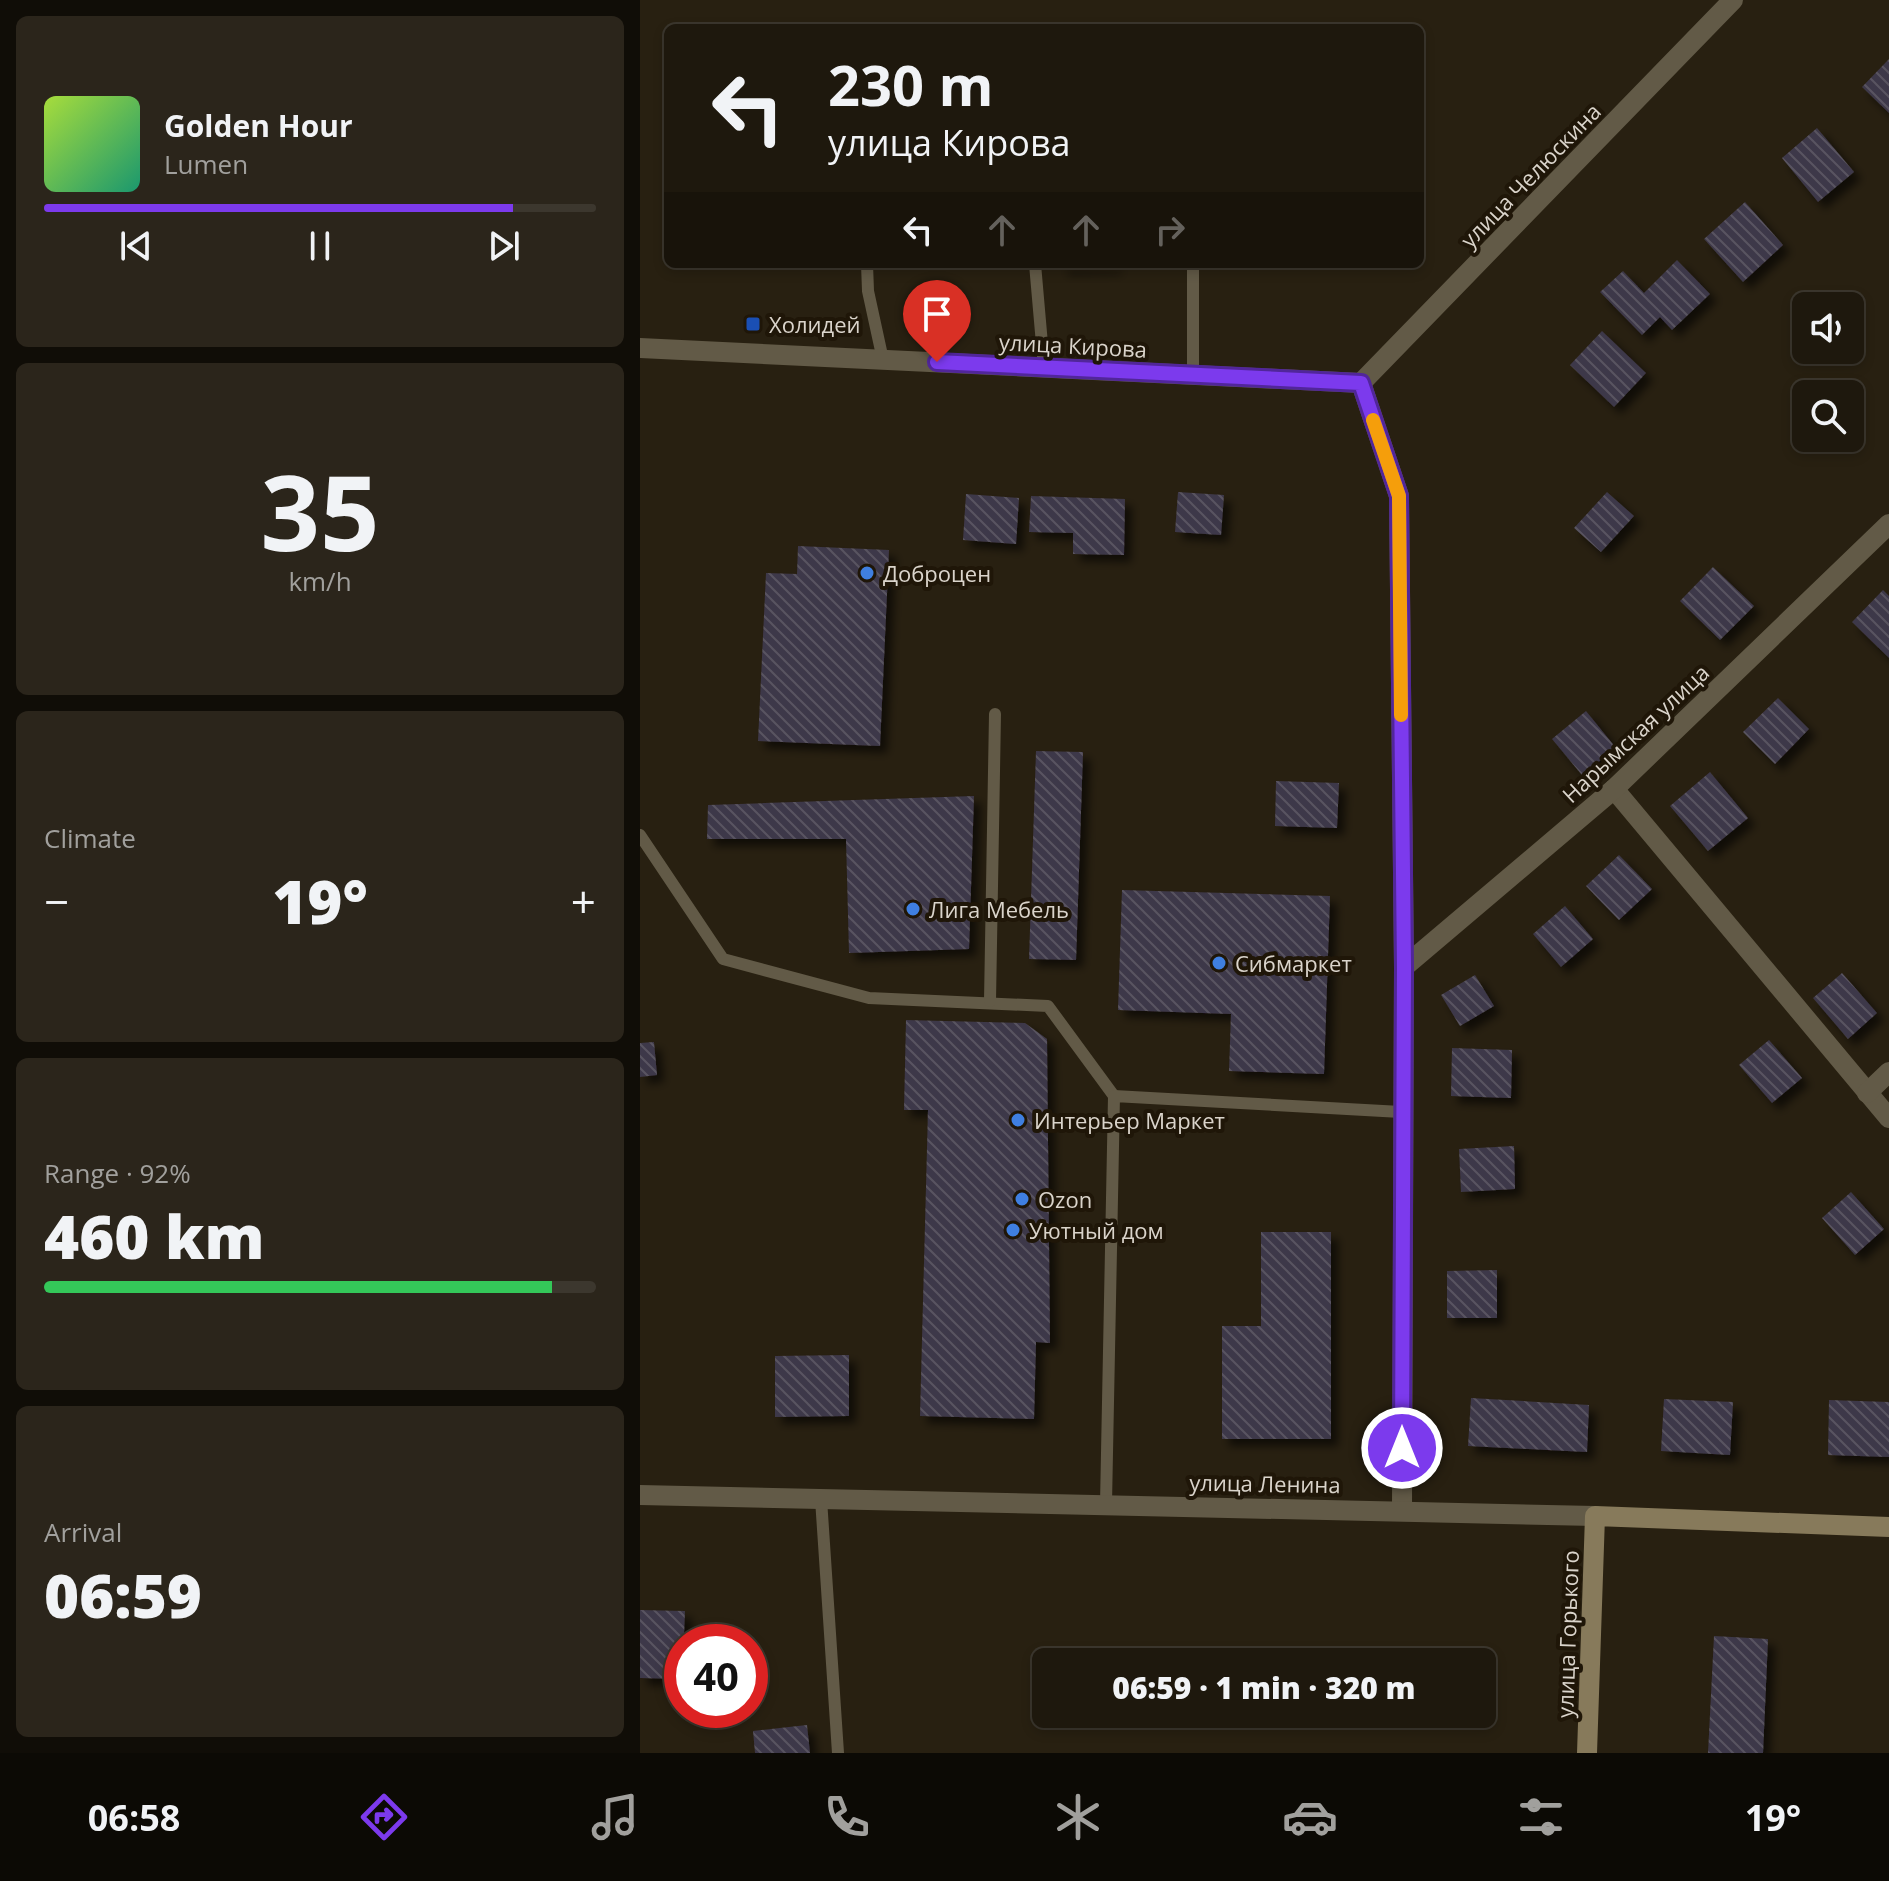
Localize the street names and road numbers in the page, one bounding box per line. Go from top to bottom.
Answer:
street label: улица Челюскина [1453,96,1607,254]
street label: улица Кирова [998,326,1148,364]
street label: Нарымская улица [1555,657,1715,809]
street label: улица Ленина [1189,1467,1341,1499]
street label: улица Горького [1549,1550,1585,1718]

